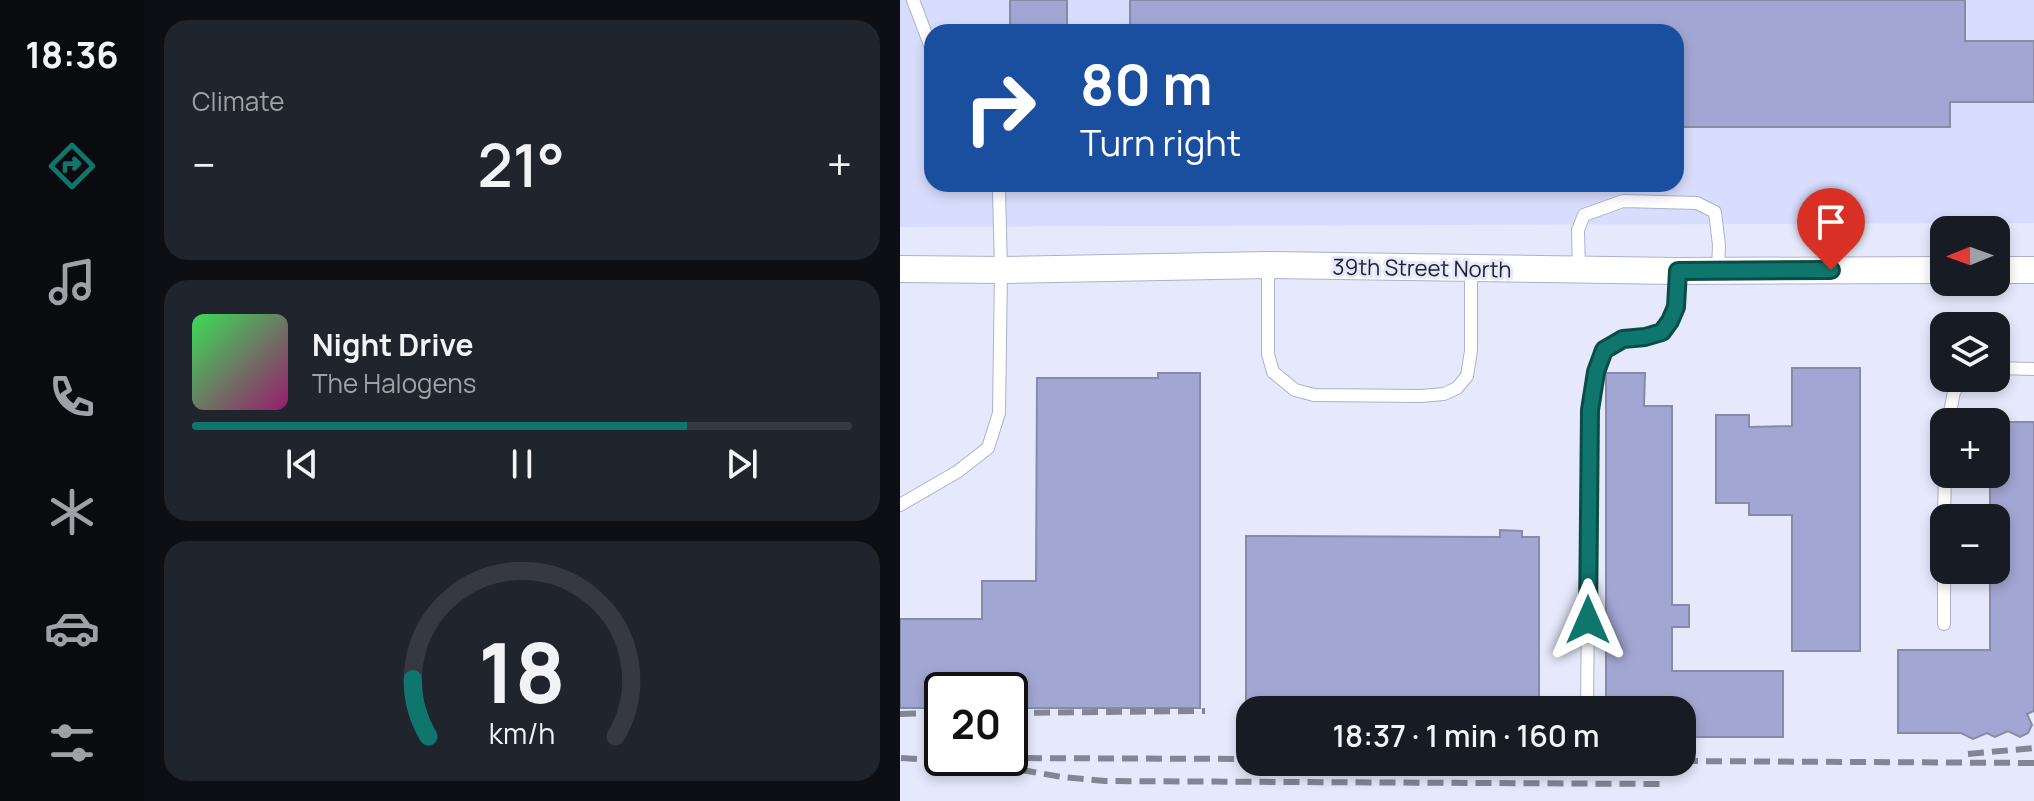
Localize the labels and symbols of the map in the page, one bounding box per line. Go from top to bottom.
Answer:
pin [1797,188,1865,270]
north arrow [1930,216,2010,296]
street label: 39th Street North [1332,251,1512,285]
position arrow [1546,578,1630,662]
speed limit sign: 20 [924,672,1028,776]

